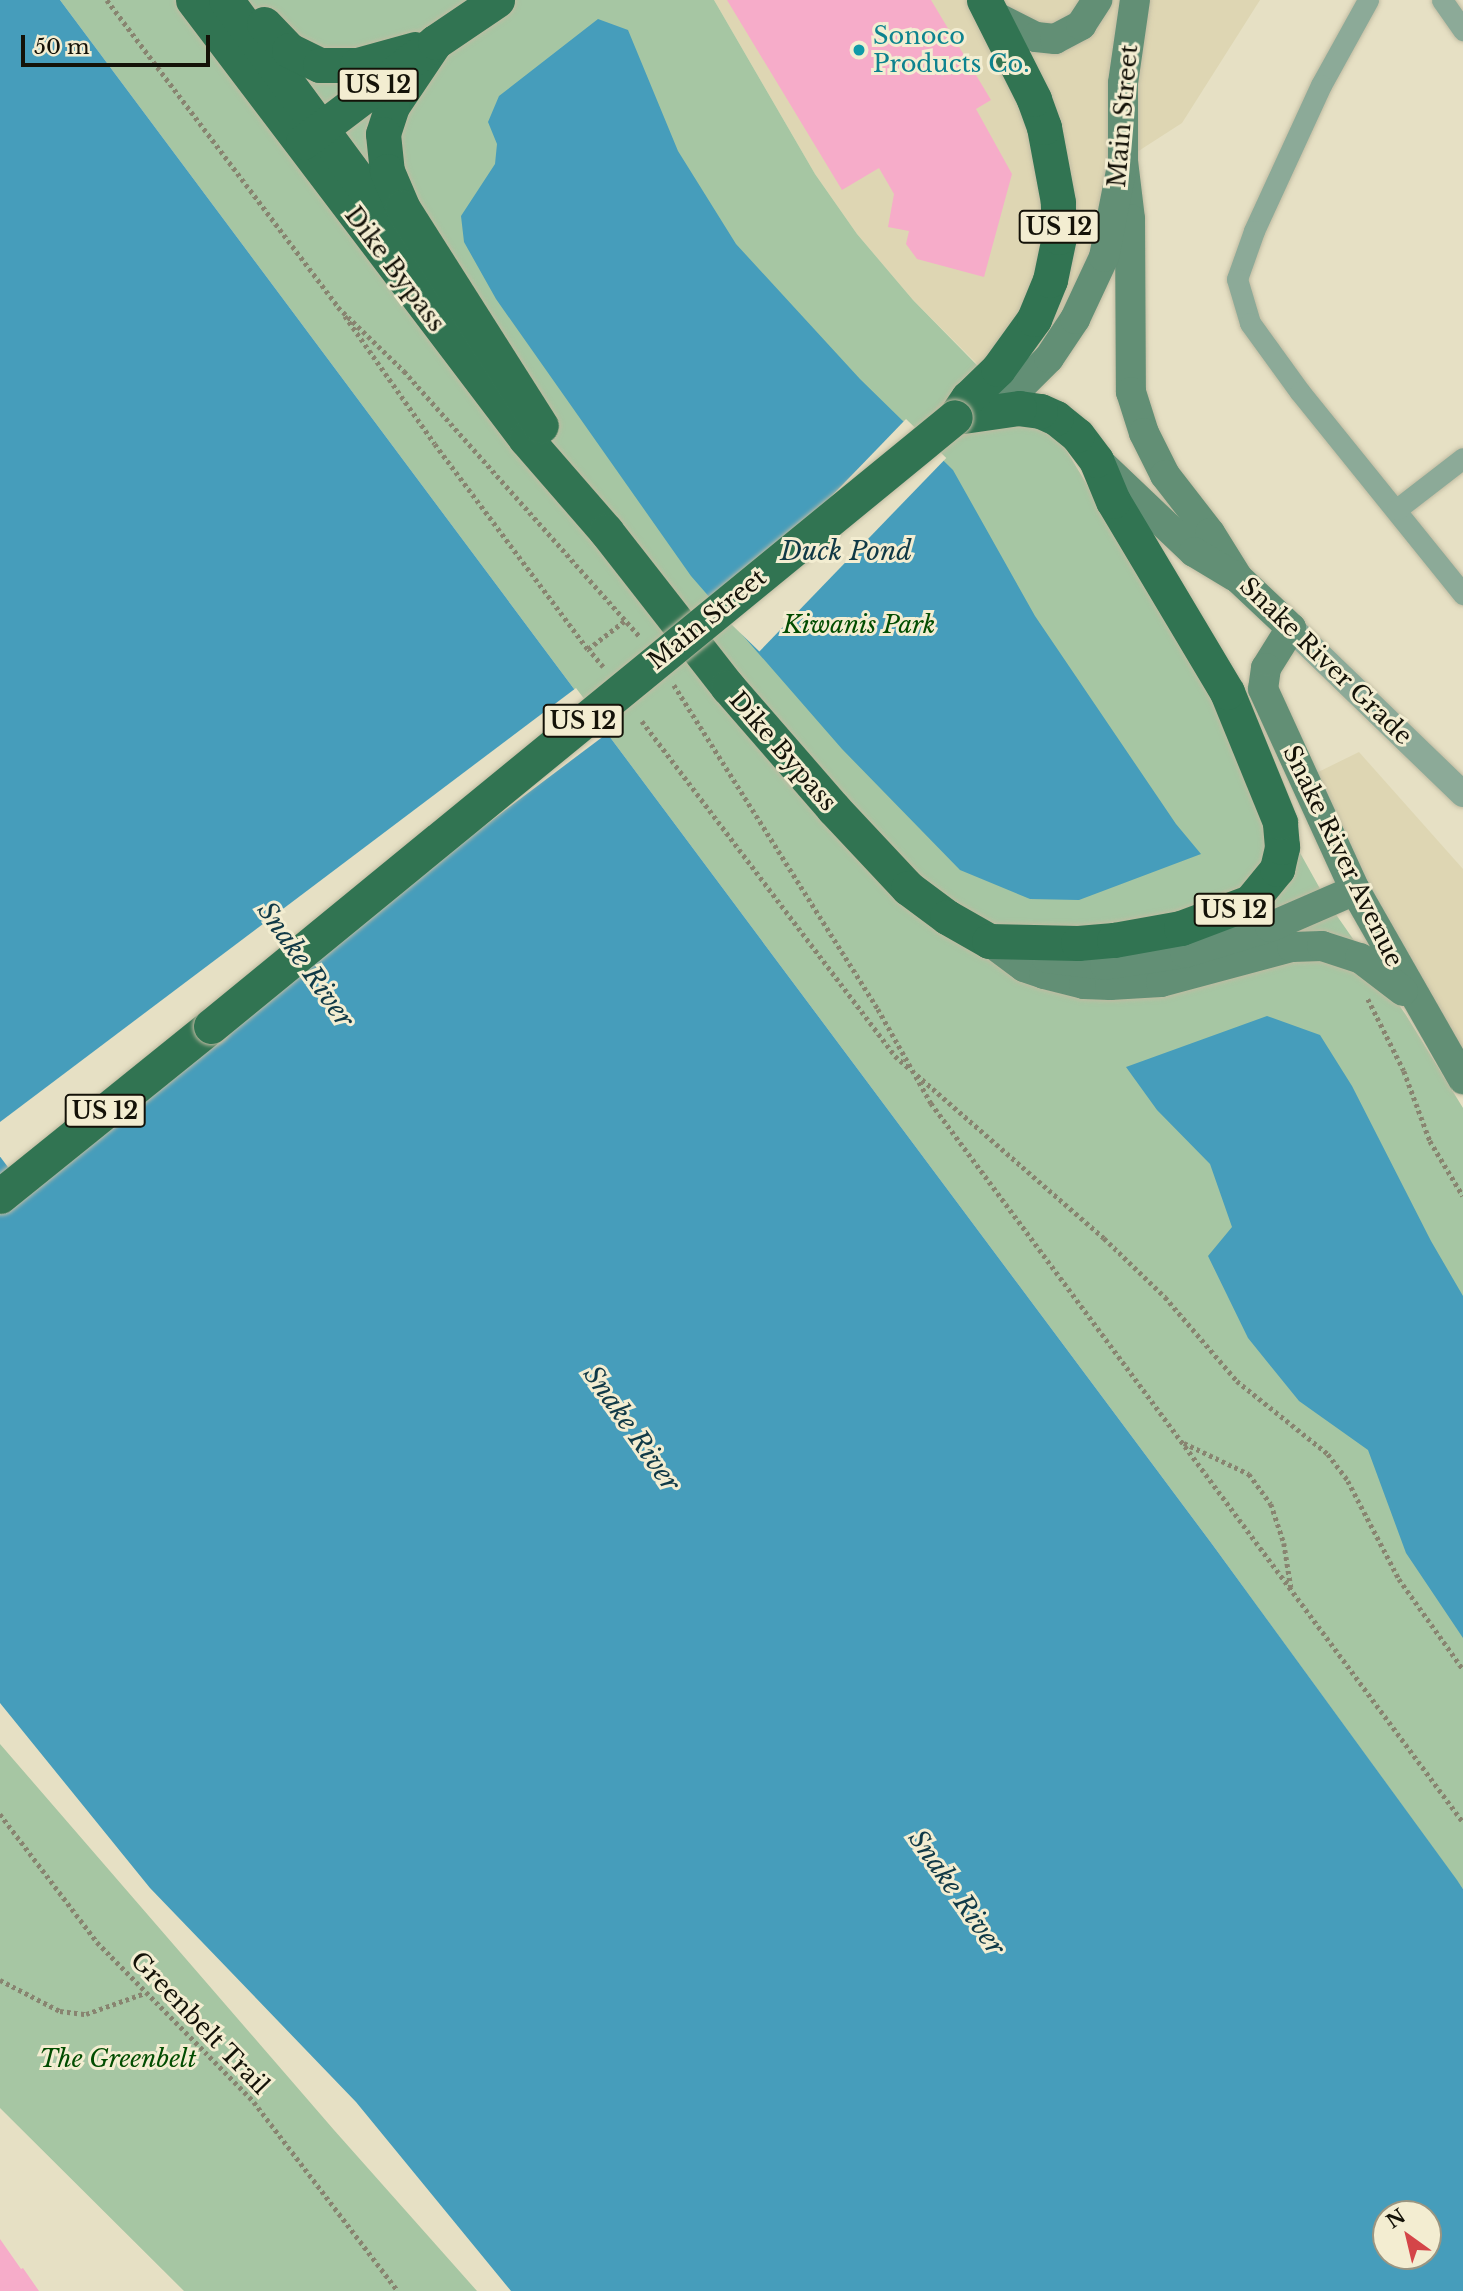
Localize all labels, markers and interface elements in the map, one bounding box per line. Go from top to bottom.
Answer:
scale bar [24,21,214,65]
place label: Sonoco Products Co. [873,22,1030,78]
text: 50 m [34,34,89,60]
marker: Sonoco Products Co. [851,42,867,58]
street label: Main Street [1102,43,1144,189]
road number: US 12 [336,66,420,104]
street label: Dike Bypass [339,201,451,337]
road number: US 12 [1017,208,1101,246]
water label: Duck Pond [780,536,912,568]
street label: Main Street [642,563,772,675]
street label: Snake River Grade [1234,571,1418,751]
park label: Kiwanis Park [783,611,935,639]
street label: Dike Bypass [723,686,843,816]
road number: US 12 [541,702,625,740]
street label: Snake River Avenue [1276,740,1410,972]
road number: US 12 [1192,890,1276,930]
water label: Snake River [250,896,360,1034]
road number: US 12 [63,1092,147,1130]
water label: Snake River [576,1360,686,1498]
water label: Snake River [901,1824,1011,1962]
street label: Greenbelt Trail [124,1946,276,2100]
park label: The Greenbelt [40,2045,196,2073]
north arrow [1372,2200,1442,2270]
text: N [1382,2204,1410,2233]

